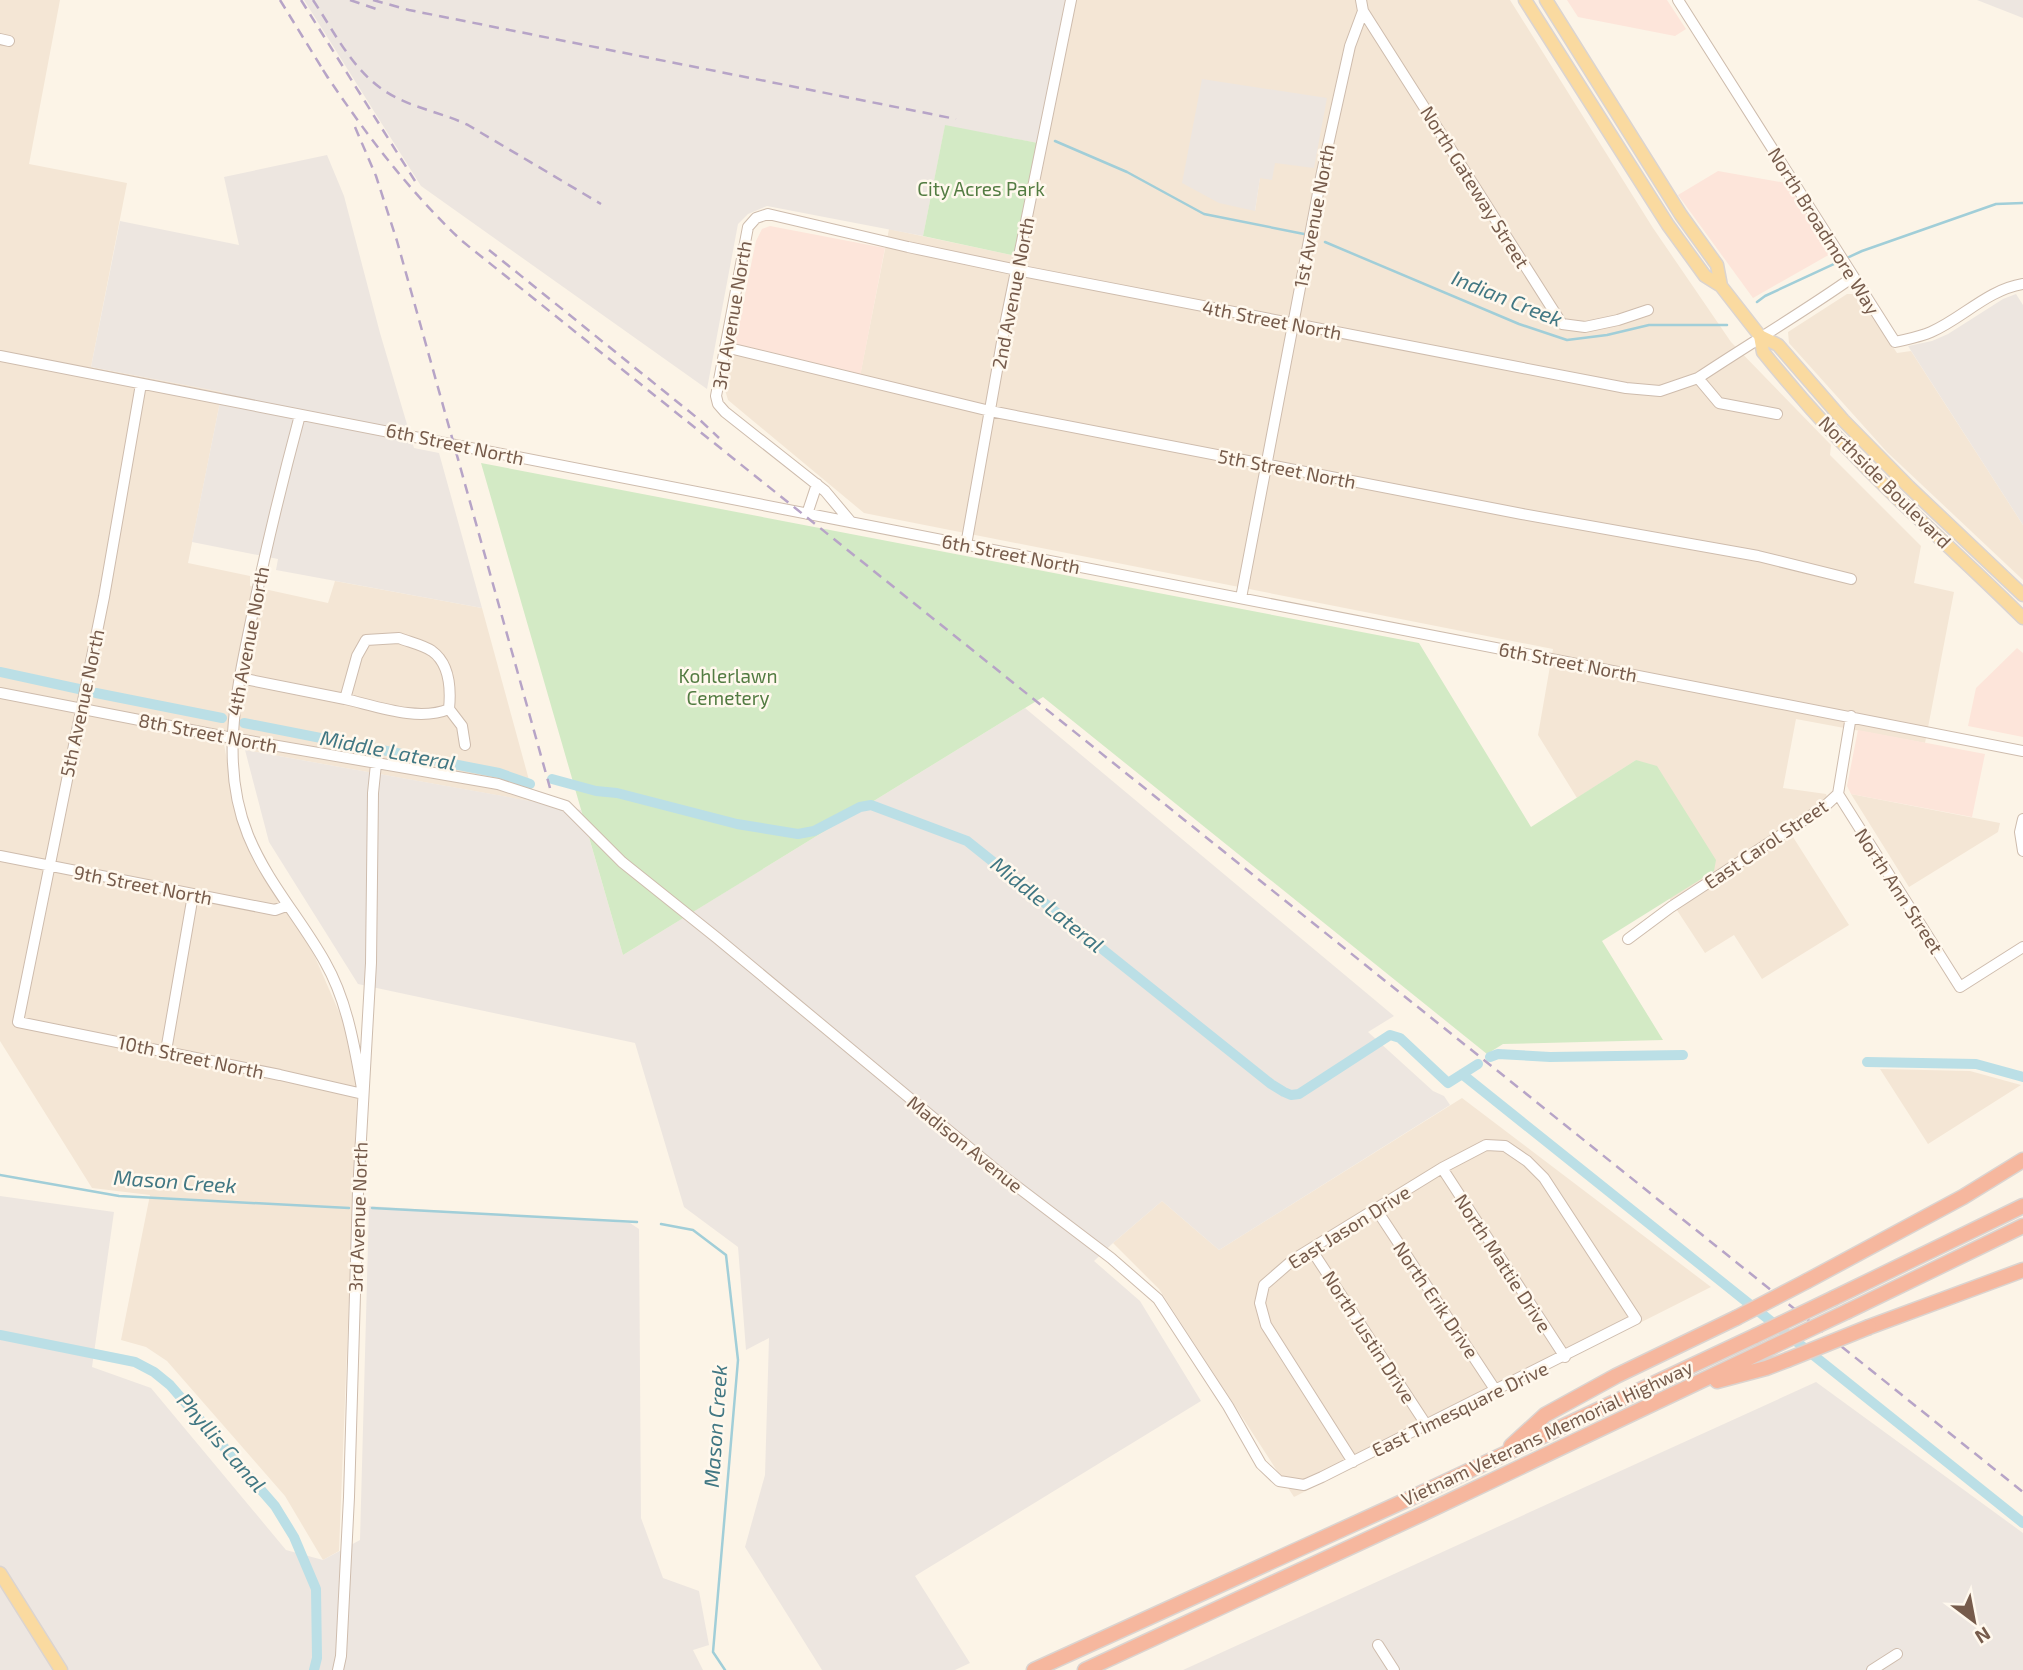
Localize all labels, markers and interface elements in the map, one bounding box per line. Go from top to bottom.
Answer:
street label: North Gateway Street [1416,101,1535,272]
street label: 1st Avenue North [1288,142,1339,290]
street label: North Broadmore Way [1764,143,1885,319]
park label: City Acres Park [917,177,1045,200]
street label: 2nd Avenue North [986,215,1039,371]
street label: 3rd Avenue North [707,239,756,391]
water label: Indian Creek [1449,264,1567,331]
street label: 4th Street North [1201,295,1344,344]
street label: Northside Boulevard [1814,411,1956,553]
street label: 6th Street North [384,418,526,469]
street label: 5th Street North [1216,444,1358,493]
street label: 6th Street North [940,529,1082,578]
street label: 4th Avenue North [222,564,273,718]
street label: 5th Avenue North [55,627,108,779]
street label: 6th Street North [1497,637,1639,686]
park label: Kohlerlawn Cemetery [678,664,778,709]
street label: 8th Street North [137,708,280,757]
water label: Middle Lateral [318,724,458,775]
street label: East Carol Street [1700,794,1832,893]
street label: North Ann Street [1850,824,1948,958]
water label: Middle Lateral [986,851,1109,957]
street label: 9th Street North [72,860,214,909]
street label: 10th Street North [116,1030,266,1083]
street label: Madison Avenue [903,1090,1028,1197]
street label: 3rd Avenue North [343,1141,372,1293]
water label: Mason Creek [113,1164,238,1197]
street label: East Jason Drive [1283,1180,1414,1273]
street label: North Mattie Drive [1450,1189,1557,1336]
street label: North Erik Drive [1389,1237,1484,1363]
street label: North Justin Drive [1318,1266,1421,1407]
street label: Vietnam Veterans Memorial Highway [1398,1355,1696,1510]
street label: East Timesquare Drive [1368,1356,1552,1461]
water label: Mason Creek [698,1363,731,1488]
water label: Phyllis Canal [172,1387,272,1497]
north arrow [1939,1586,2009,1656]
text: N [1971,1622,1995,1649]

